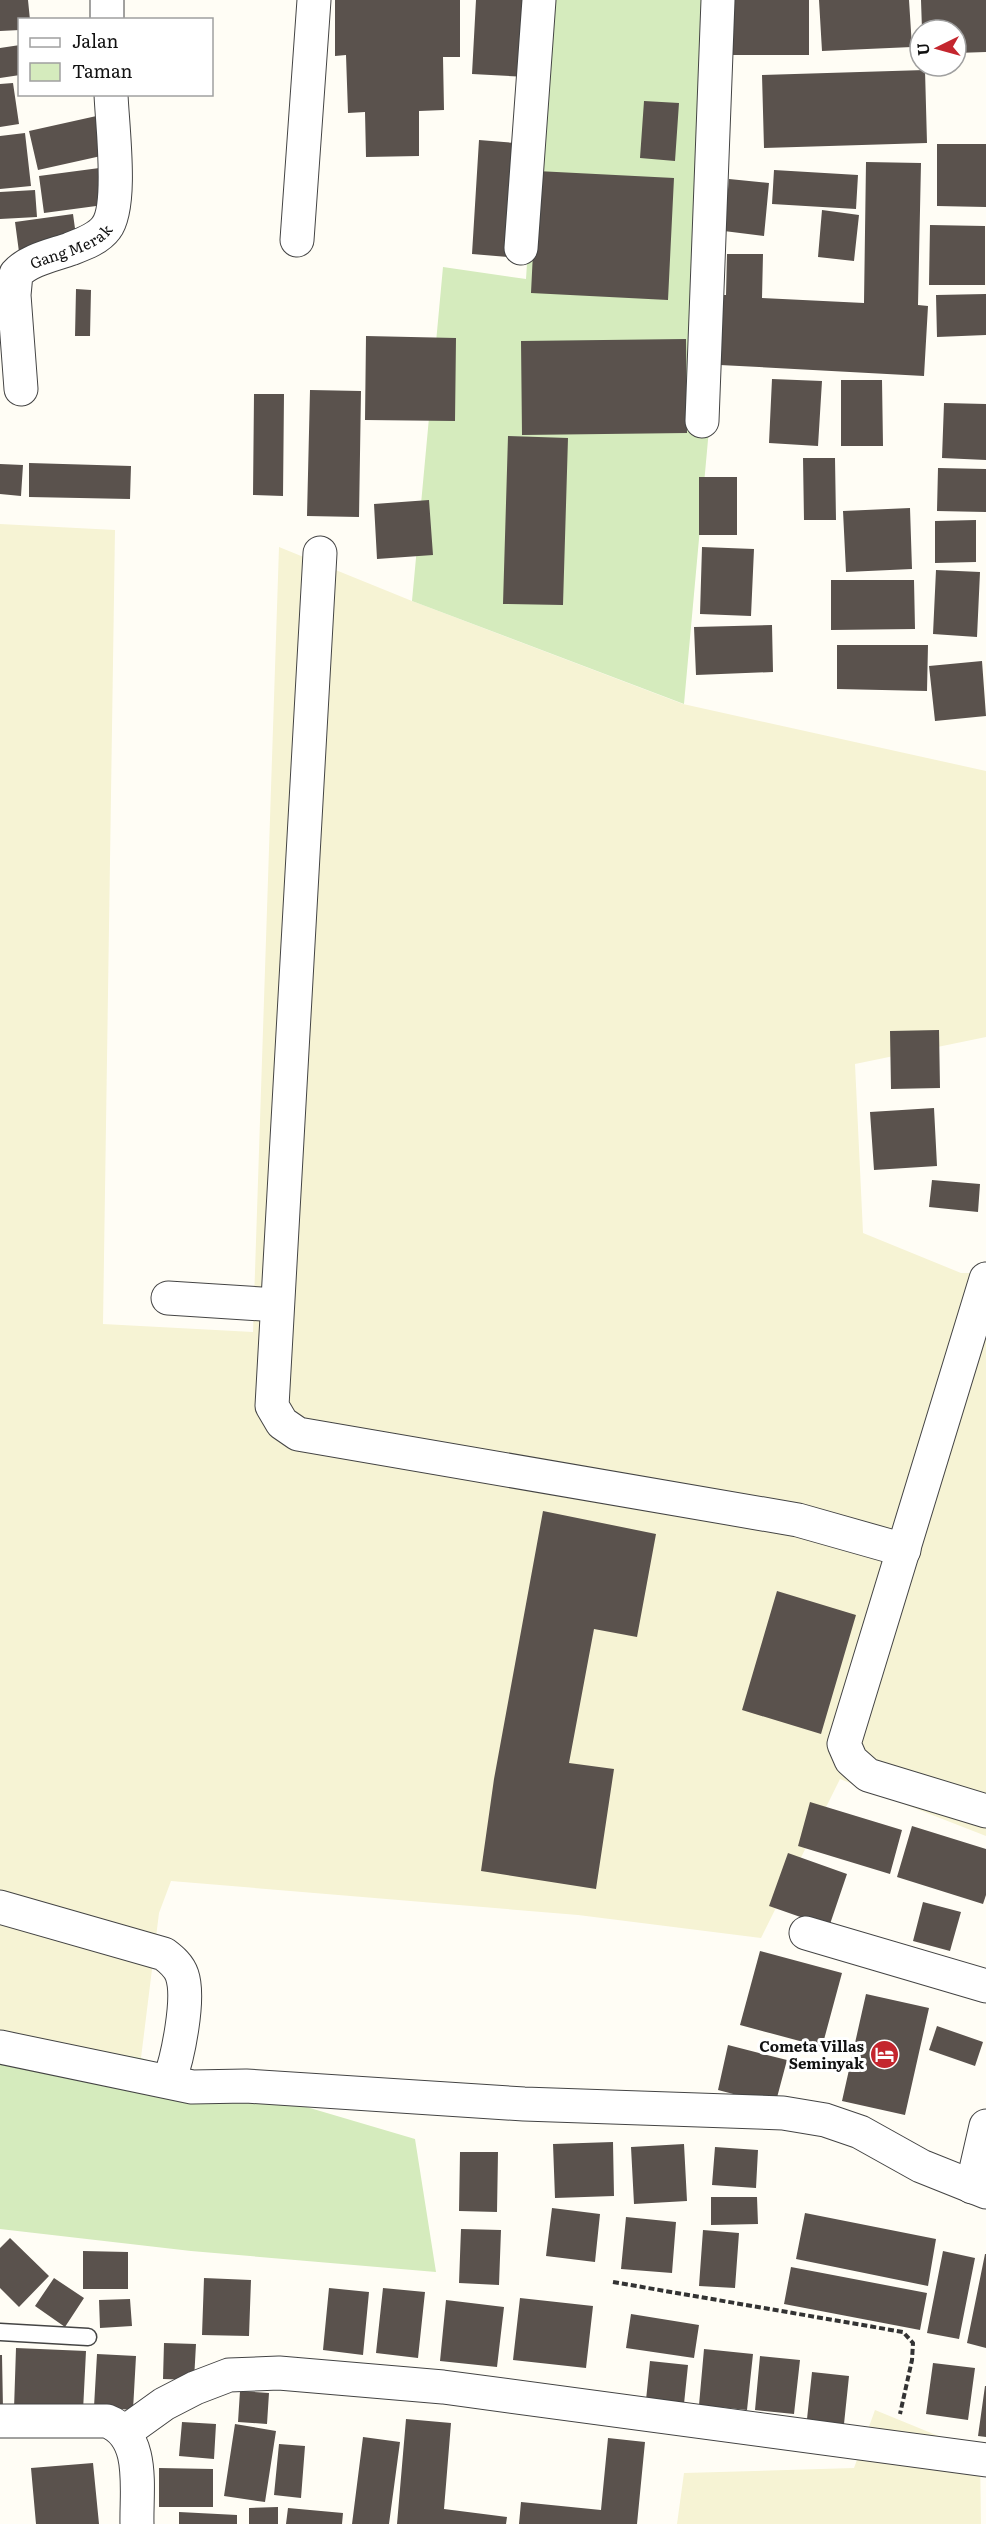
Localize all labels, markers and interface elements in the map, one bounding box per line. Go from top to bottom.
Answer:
legend [18,18,213,96]
north arrow [908,18,968,78]
text: Jalan [72,27,119,54]
text: U [910,42,935,57]
text: Taman [72,57,133,84]
street label: Gang Merak [26,218,117,274]
place label: Cometa Villas Seminyak [759,2034,865,2074]
hotel icon: Cometa Villas Seminyak [869,2038,901,2070]

